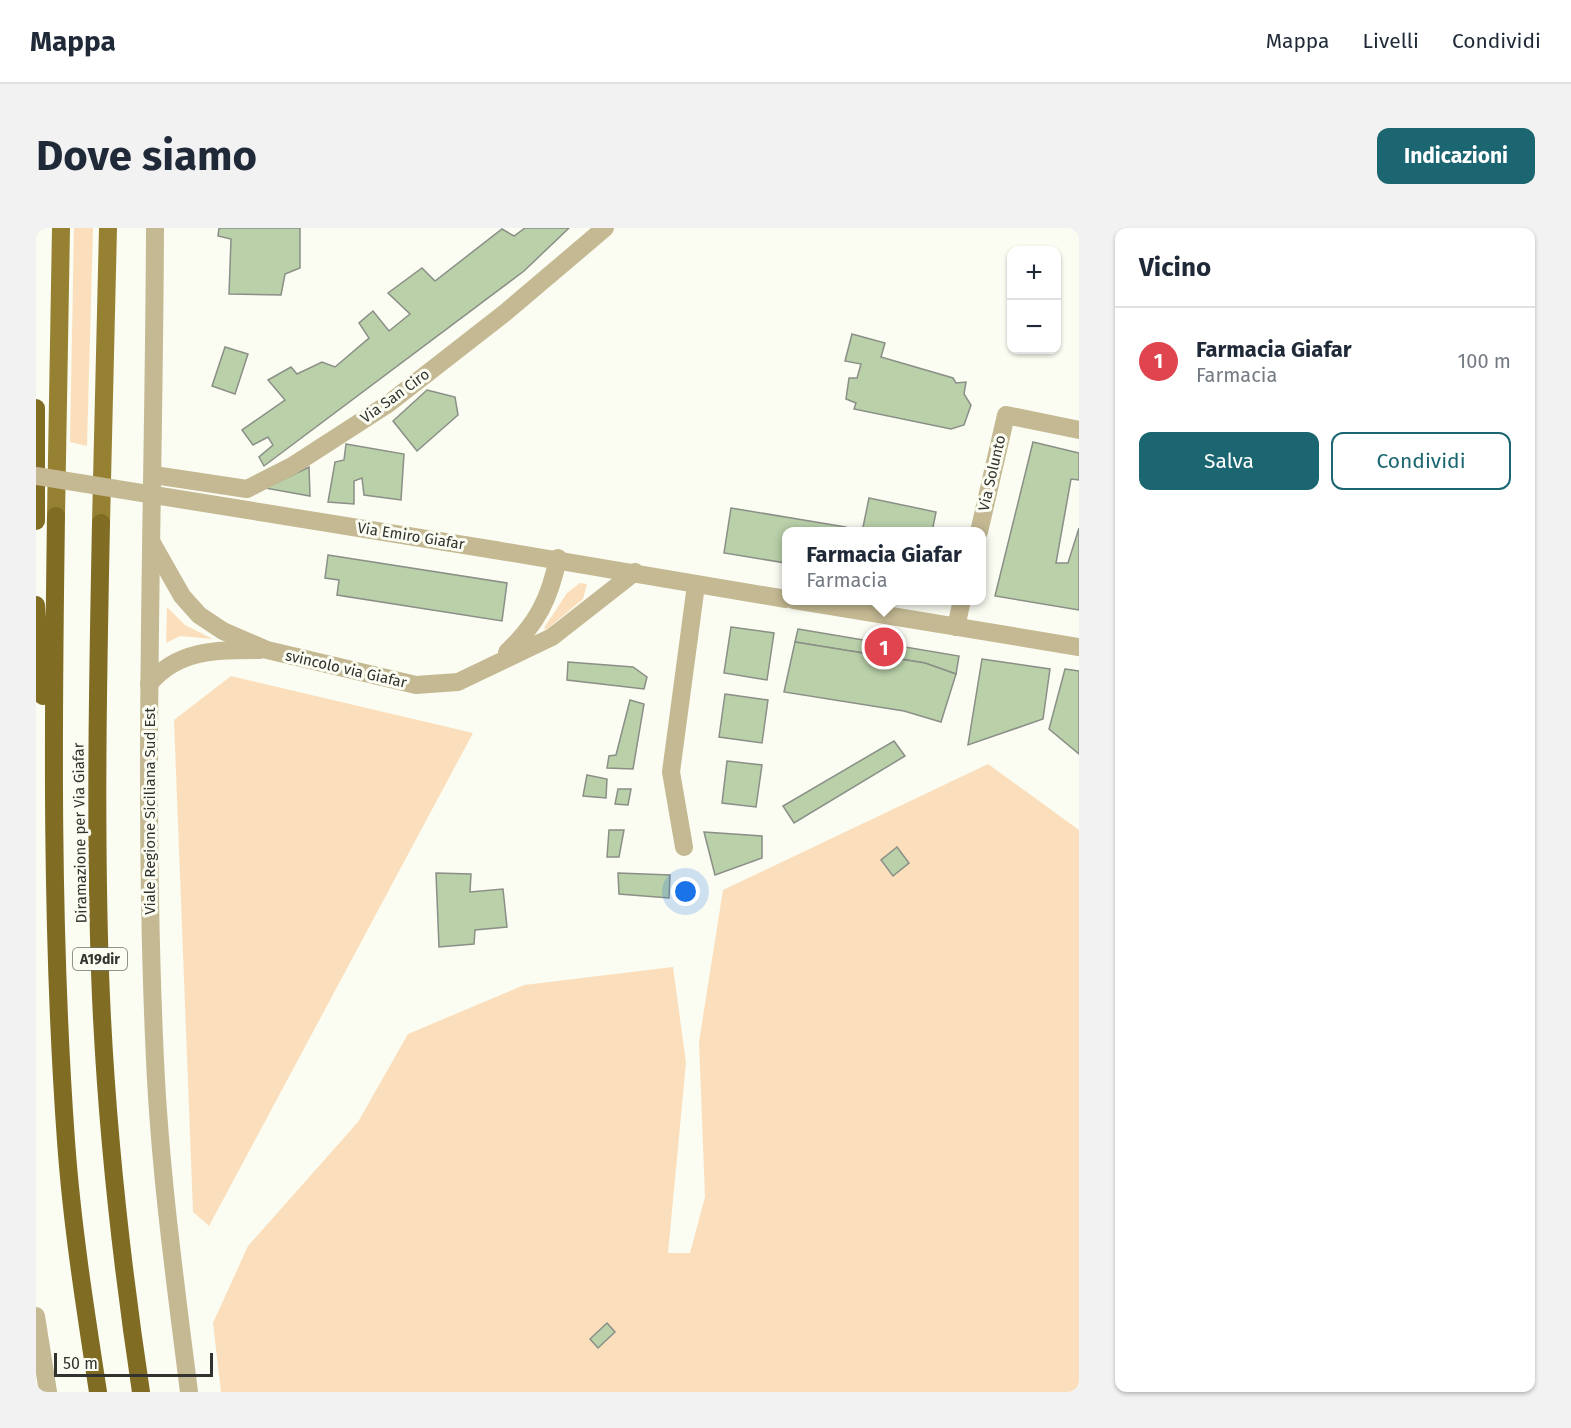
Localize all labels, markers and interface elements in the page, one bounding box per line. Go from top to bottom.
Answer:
text: Mappa [30,25,116,58]
text: Mappa [1266,28,1330,54]
text: Livelli [1363,28,1419,54]
text: Condividi [1452,28,1541,54]
button: Indicazioni [1377,128,1535,184]
text: Dove siamo [36,131,257,181]
map controls [1007,246,1061,354]
button: + [1007,246,1061,300]
text: Vicino [1139,252,1211,283]
button: − [1007,300,1061,354]
text: Farmacia Giafar [1196,336,1352,363]
text: 1 [1154,349,1163,373]
text: 100 m [1458,349,1511,373]
text: Farmacia [1196,363,1277,387]
street label: Via San Ciro [357,365,433,427]
button: Salva [1139,432,1319,490]
button: Condividi [1331,432,1511,490]
street label: Via Solunto [975,433,1009,513]
street label: Via Emiro Giafar [356,519,466,553]
popup [782,527,986,605]
text: Farmacia Giafar [806,541,962,568]
text: Farmacia [806,568,888,592]
pin: 1 [864,624,904,670]
street label: svincolo via Giafar [284,646,409,692]
street label: Viale Regione Siciliana Sud Est [141,707,159,915]
street label: Diramazione per Via Giafar [69,742,91,924]
your location [671,877,700,906]
road number: A19dir [73,948,127,970]
scale bar [54,1350,213,1378]
text: 50 m [63,1354,98,1373]

